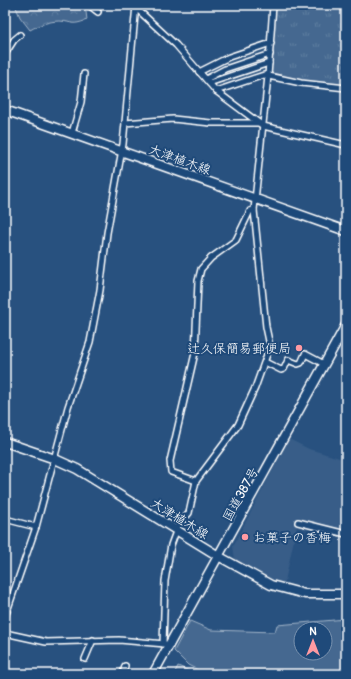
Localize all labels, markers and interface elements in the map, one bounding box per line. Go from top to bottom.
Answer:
street label: 大津植木線 [146,141,214,179]
place label: 辻久保簡易郵便局 [187,341,291,357]
marker: 辻久保簡易郵便局 [294,343,304,353]
street label: 国道387号 [219,465,262,524]
street label: 大津植木線 [148,495,212,543]
place label: お菓子の香梅 [253,530,331,546]
marker: お菓子の香梅 [240,532,250,542]
north arrow [293,621,333,661]
text: N [309,625,317,638]

